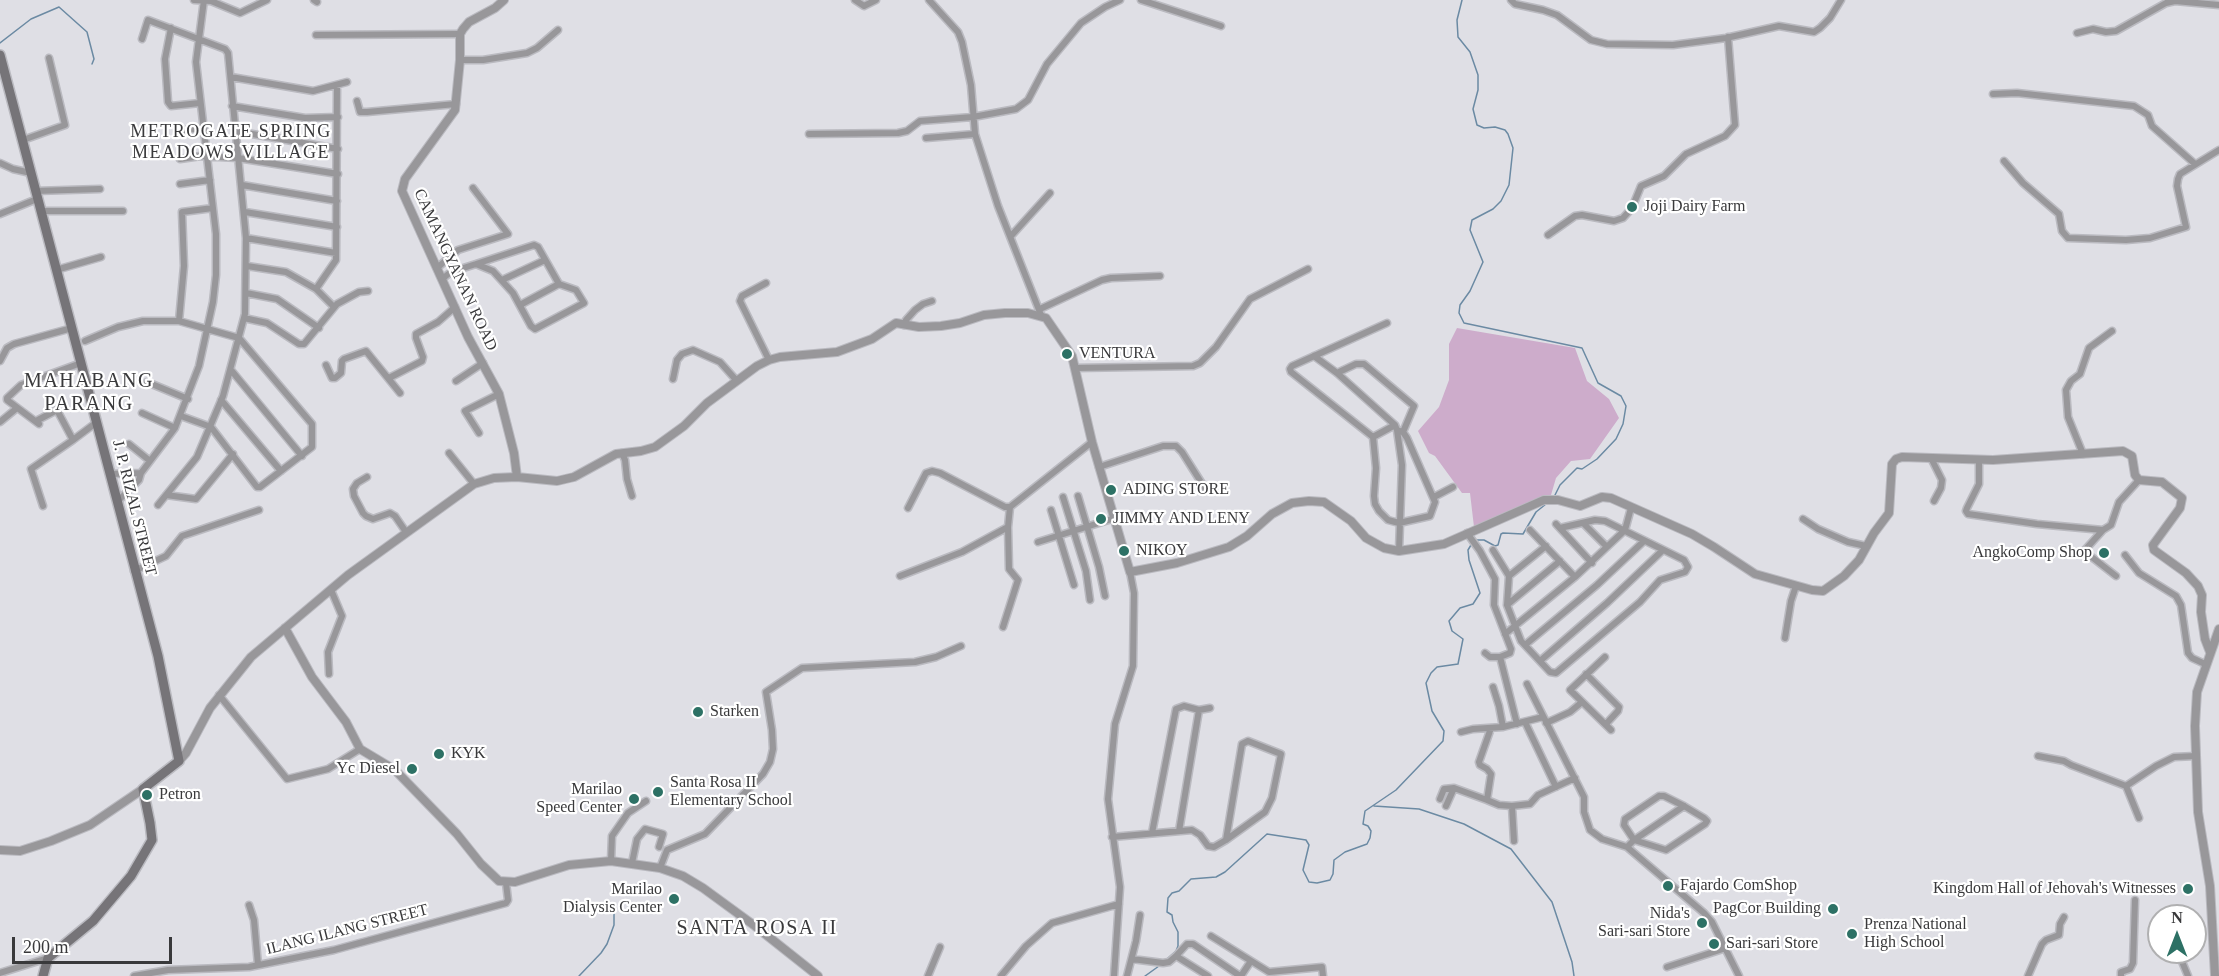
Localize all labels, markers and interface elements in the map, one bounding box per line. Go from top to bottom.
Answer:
district label: METROGATE SPRING MEADOWS VILLAGE [130,121,332,164]
street label: CAMANGYANAN ROAD [409,186,501,354]
place label: Joji Dairy Farm [1644,197,1745,217]
marker: Joji Dairy Farm [1625,200,1639,214]
place label: VENTURA [1079,344,1155,364]
marker: VENTURA [1060,347,1074,361]
district label: MAHABANG PARANG [24,370,154,417]
street label: J. P. RIZAL STREET [108,438,160,578]
place label: ADING STORE [1123,480,1229,500]
marker: ADING STORE [1104,483,1118,497]
place label: JIMMY AND LENY [1113,509,1250,529]
marker: JIMMY AND LENY [1094,512,1108,526]
place label: NIKOY [1136,541,1188,561]
place label: AngkoComp Shop [1972,543,2092,563]
marker: NIKOY [1117,544,1131,558]
marker: AngkoComp Shop [2097,546,2111,560]
place label: Starken [710,702,759,722]
marker: Starken [691,705,705,719]
place label: KYK [451,744,486,764]
marker: KYK [432,747,446,761]
place label: Yc Diesel [336,759,400,779]
marker: Yc Diesel [405,762,419,776]
place label: Santa Rosa II Elementary School [670,773,792,811]
place label: Marilao Speed Center [536,780,622,818]
place label: Petron [159,785,201,805]
marker: Santa Rosa II Elementary School [651,785,665,799]
marker: Petron [140,788,154,802]
marker: Marilao Speed Center [627,792,641,806]
place label: Fajardo ComShop [1680,876,1797,896]
marker: Fajardo ComShop [1661,879,1675,893]
place label: Kingdom Hall of Jehovah's Witnesses [1933,879,2176,899]
place label: Marilao Dialysis Center [563,880,662,918]
marker: Kingdom Hall of Jehovah's Witnesses [2181,882,2195,896]
marker: Marilao Dialysis Center [667,892,681,906]
place label: PagCor Building [1713,899,1821,919]
street label: ILANG ILANG STREET [264,901,430,959]
marker: PagCor Building [1826,902,1840,916]
place label: Nida's Sari-sari Store [1598,904,1690,942]
north arrow [2147,904,2207,964]
text: N [2171,909,2183,926]
place label: Prenza National High School [1864,915,1967,953]
marker: Nida's Sari-sari Store [1695,916,1709,930]
district label: SANTA ROSA II [676,917,838,941]
scale bar [15,925,176,963]
marker: Prenza National High School [1845,927,1859,941]
place label: Sari-sari Store [1726,934,1818,954]
text: 200 m [23,937,69,957]
marker: Sari-sari Store [1707,937,1721,951]

